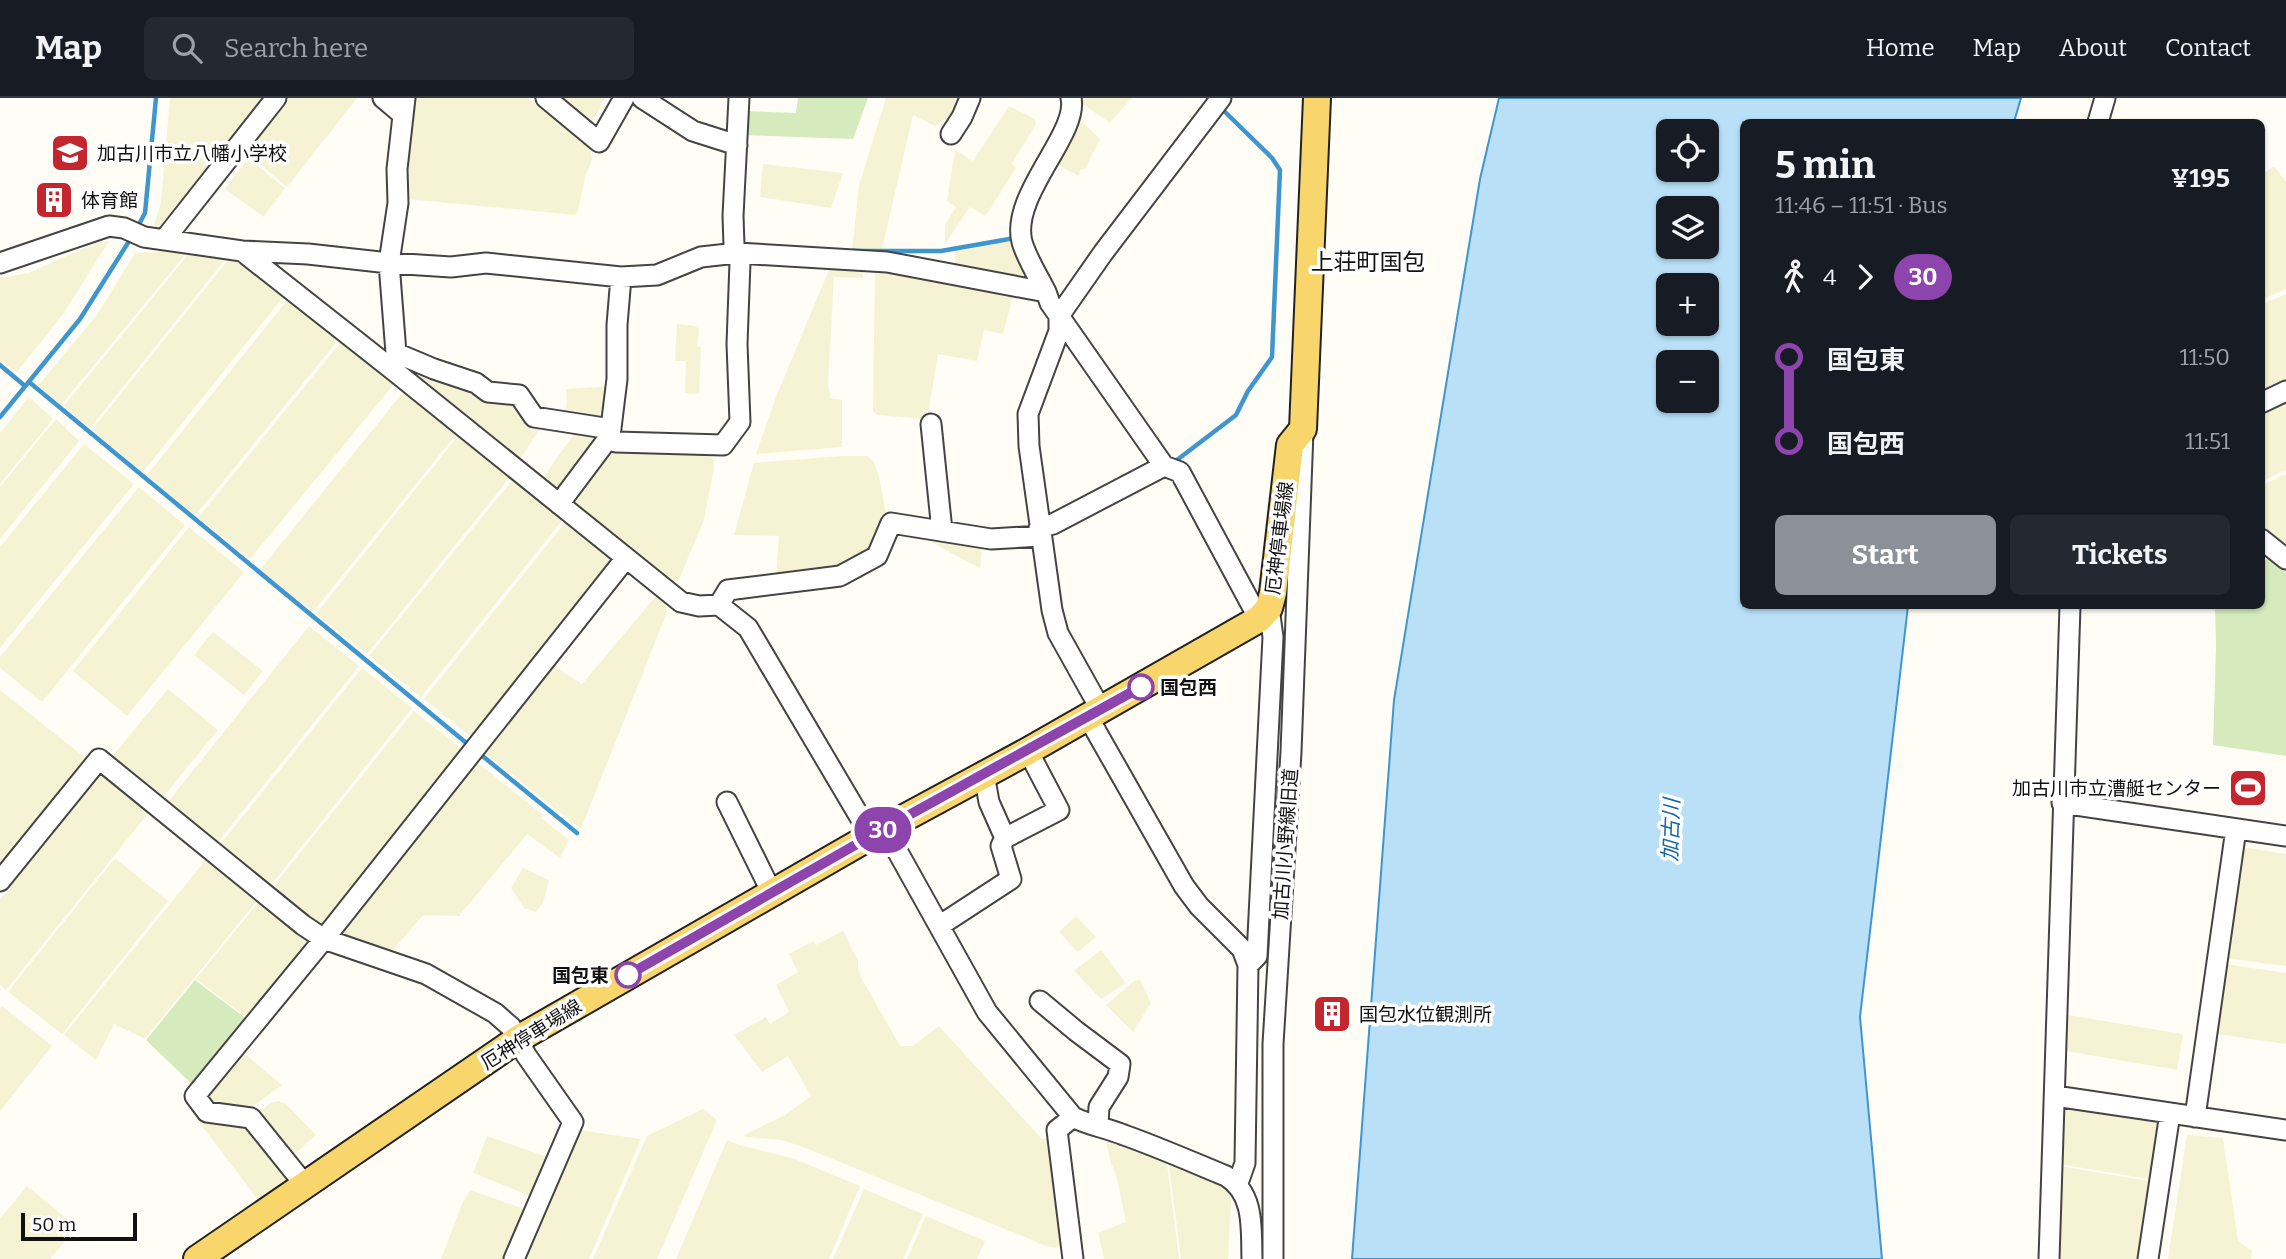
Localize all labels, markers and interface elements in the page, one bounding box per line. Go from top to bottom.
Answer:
search box [144,17,634,80]
text: Map [35,28,102,68]
icon: search [168,29,206,67]
text: Search here [224,33,368,64]
text: Home [1866,34,1935,62]
text: Map [1973,34,2021,62]
text: About [2059,34,2127,62]
text: Contact [2165,34,2251,62]
map controls [1656,119,1719,413]
button: locate [1656,119,1719,182]
school or university icon: 加古川市立八幡小学校 [49,132,91,174]
place label: 加古川市立八幡小学校 [97,142,287,165]
text: 5 min [1775,142,1875,188]
text: ¥195 [2171,163,2230,194]
building icon: 体育館 [33,179,75,221]
place label: 体育館 [81,189,138,212]
text: 11:46 – 11:51 · Bus [1775,191,1948,219]
button: layers [1656,196,1719,259]
district label: 上荘町国包 [1311,248,1426,276]
icon: walk [1775,258,1813,296]
icon: forward [1846,258,1884,296]
text: 4 [1823,263,1836,291]
text: 30 [1908,263,1938,291]
button: + [1656,273,1719,336]
text: 11:50 [2179,343,2230,371]
text: 国包東 [1827,345,1905,376]
button: − [1656,350,1719,413]
text: 11:51 [2185,427,2230,455]
text: 国包西 [1827,429,1905,460]
street label: 厄神停車場線 [1261,480,1298,596]
button: Start [1775,515,1996,595]
button: Tickets [2010,515,2230,595]
marker: 国包西 [1128,674,1154,700]
place label: 国包西 [1160,676,1217,699]
street label: 加古川小野線旧道 [1269,767,1302,921]
sports icon: 加古川市立漕艇センター [2227,767,2269,809]
place label: 加古川市立漕艇センター [2012,777,2221,800]
water label: 加古川 [1657,796,1685,862]
line badge: 30 [852,807,914,853]
text: 30 [868,816,898,844]
marker: 国包東 [615,962,641,988]
place label: 国包東 [552,964,609,987]
building icon: 国包水位観測所 [1311,993,1353,1035]
street label: 厄神停車場線 [477,994,586,1074]
place label: 国包水位観測所 [1359,1003,1492,1026]
scale bar [21,1210,136,1242]
text: 50 m [32,1213,76,1236]

